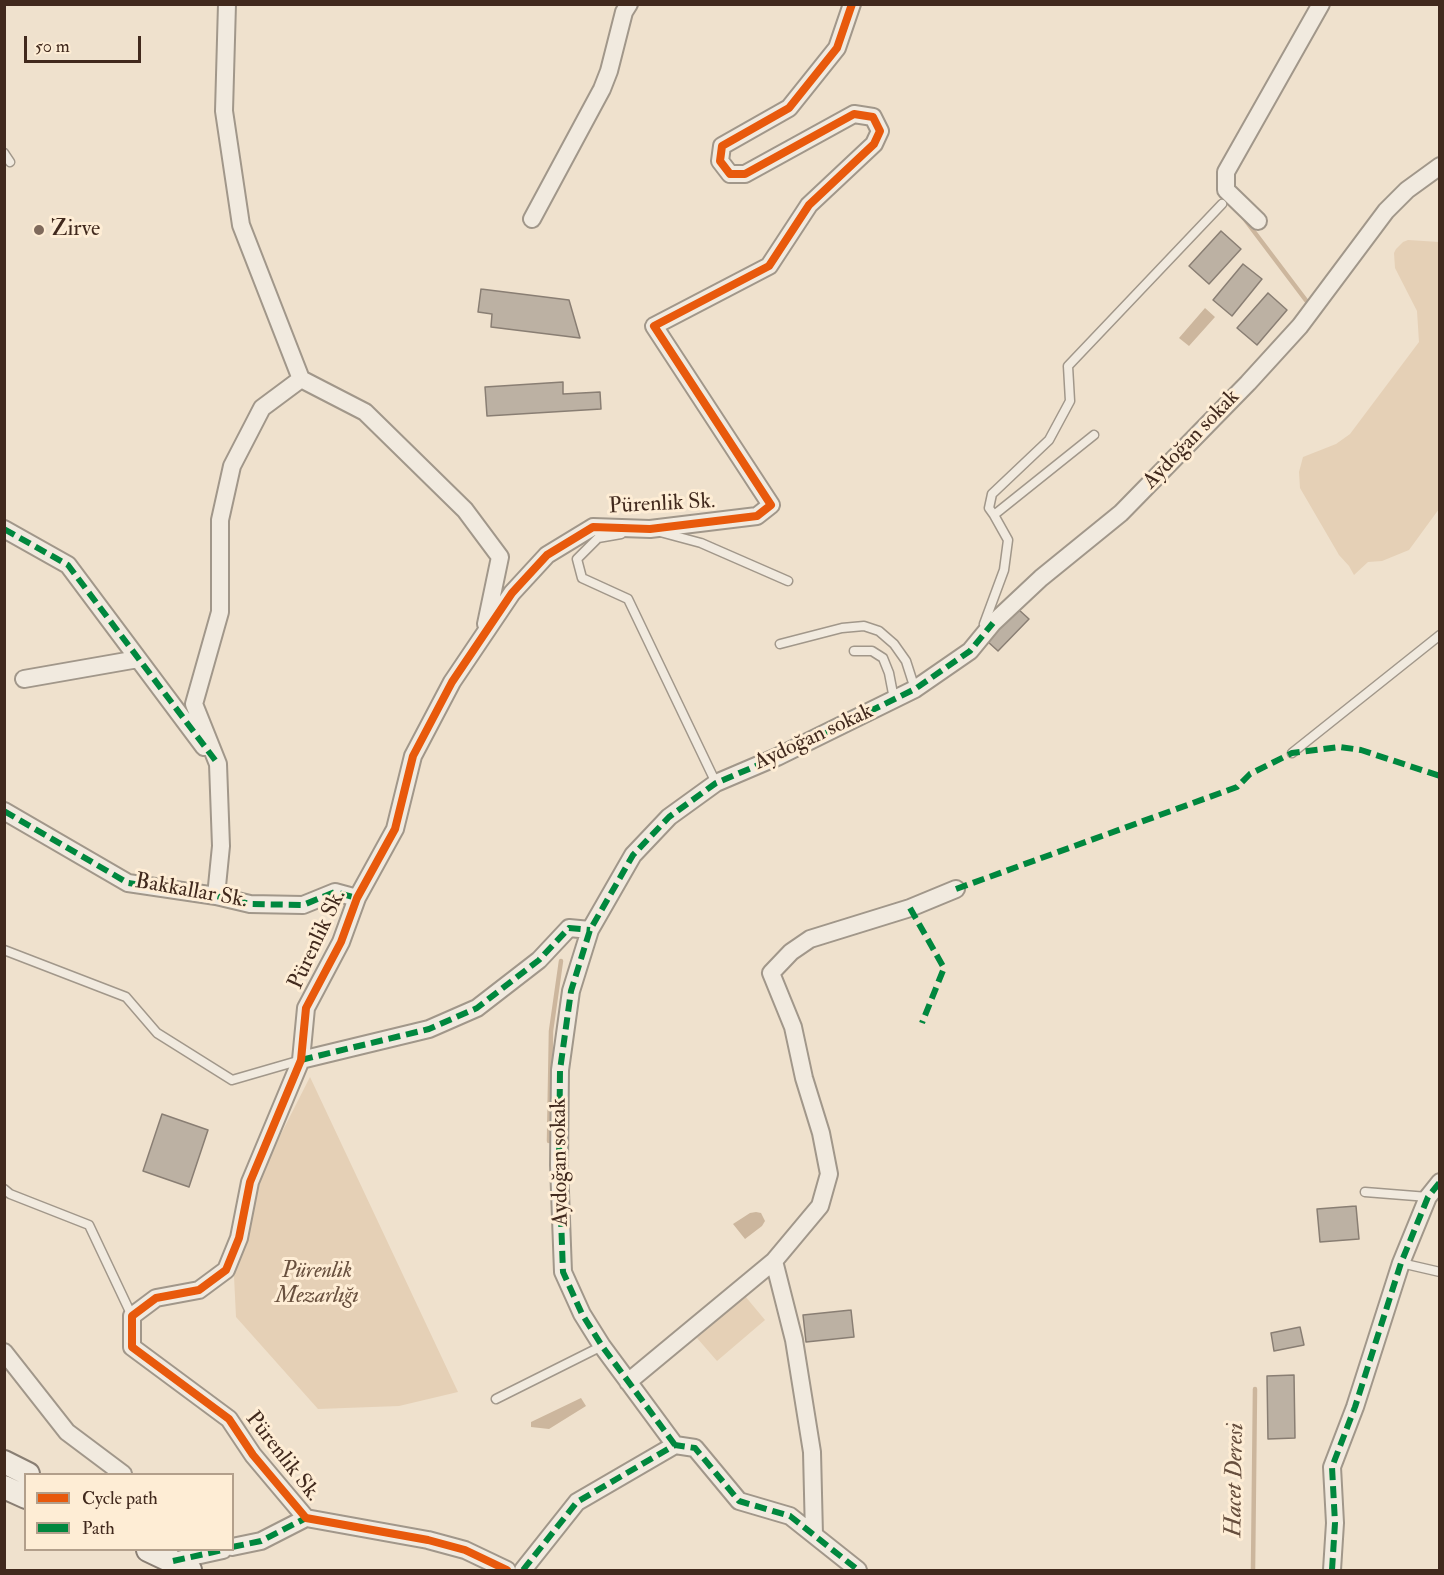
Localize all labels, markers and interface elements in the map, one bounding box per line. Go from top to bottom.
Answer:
scale bar [27,24,144,62]
text: 50 m [35,35,70,58]
place label: Zirve [51,217,100,243]
marker: Zirve [32,223,46,237]
street label: Aydoğan sokak [1138,385,1246,495]
street label: Pürenlik Sk. [608,489,716,521]
street label: Aydoğan sokak [750,699,878,777]
street label: Bakkallar Sk. [133,869,249,915]
street label: Pürenlik Sk. [284,886,352,994]
street label: Aydoğan sokak [547,1098,575,1226]
park label: Pürenlik Mezarlığı [275,1259,359,1310]
street label: Pürenlik Sk. [239,1407,325,1507]
water label: Hacet Deresi [1221,1423,1251,1537]
legend [24,1473,234,1551]
text: Cycle path [82,1487,158,1510]
text: Path [82,1517,115,1540]

